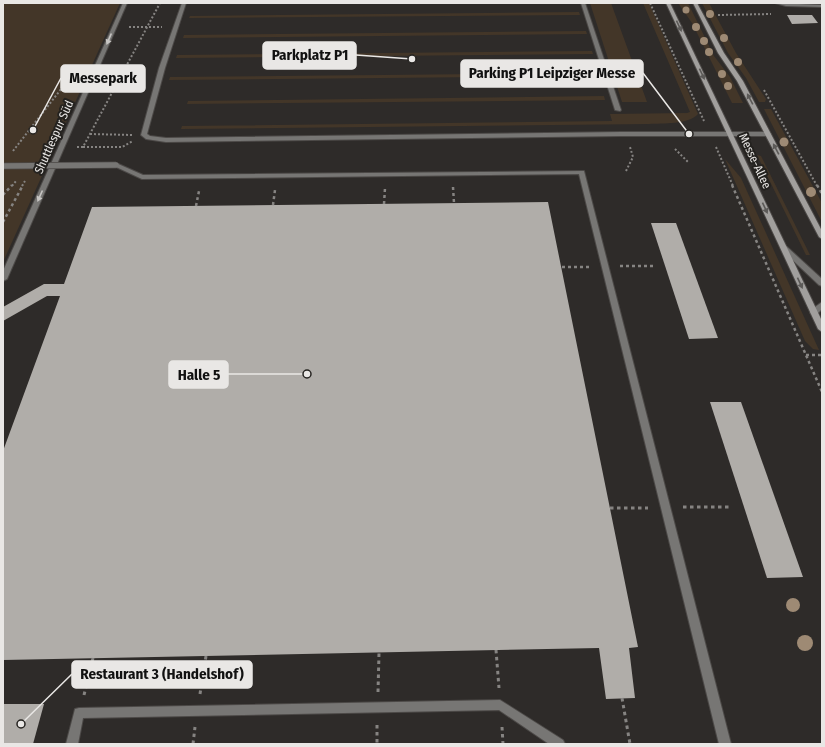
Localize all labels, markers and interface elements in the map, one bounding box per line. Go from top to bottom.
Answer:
one-way arrow [676,21,682,32]
one-way arrow [106,33,112,44]
callout: Parkplatz P1 [263,42,356,69]
text: Parkplatz P1 [272,46,348,64]
callout: Parking P1 Leipziger Messe [461,60,643,87]
text: Parking P1 Leipziger Messe [469,64,636,82]
callout: Messepark [61,65,145,92]
text: Messepark [69,69,137,87]
one-way arrow [699,69,705,80]
one-way arrow [747,94,753,105]
street label: Shuttlespur Süd [32,98,76,176]
street label: Messe-Allee [736,131,774,191]
one-way arrow [773,143,779,155]
one-way arrow [37,191,43,202]
one-way arrow [762,202,768,213]
one-way arrow [797,278,803,289]
callout: Halle 5 [169,361,228,388]
text: Halle 5 [178,366,220,384]
callout: Restaurant 3 (Handelshof) [72,661,252,688]
text: Restaurant 3 (Handelshof) [80,665,244,683]

